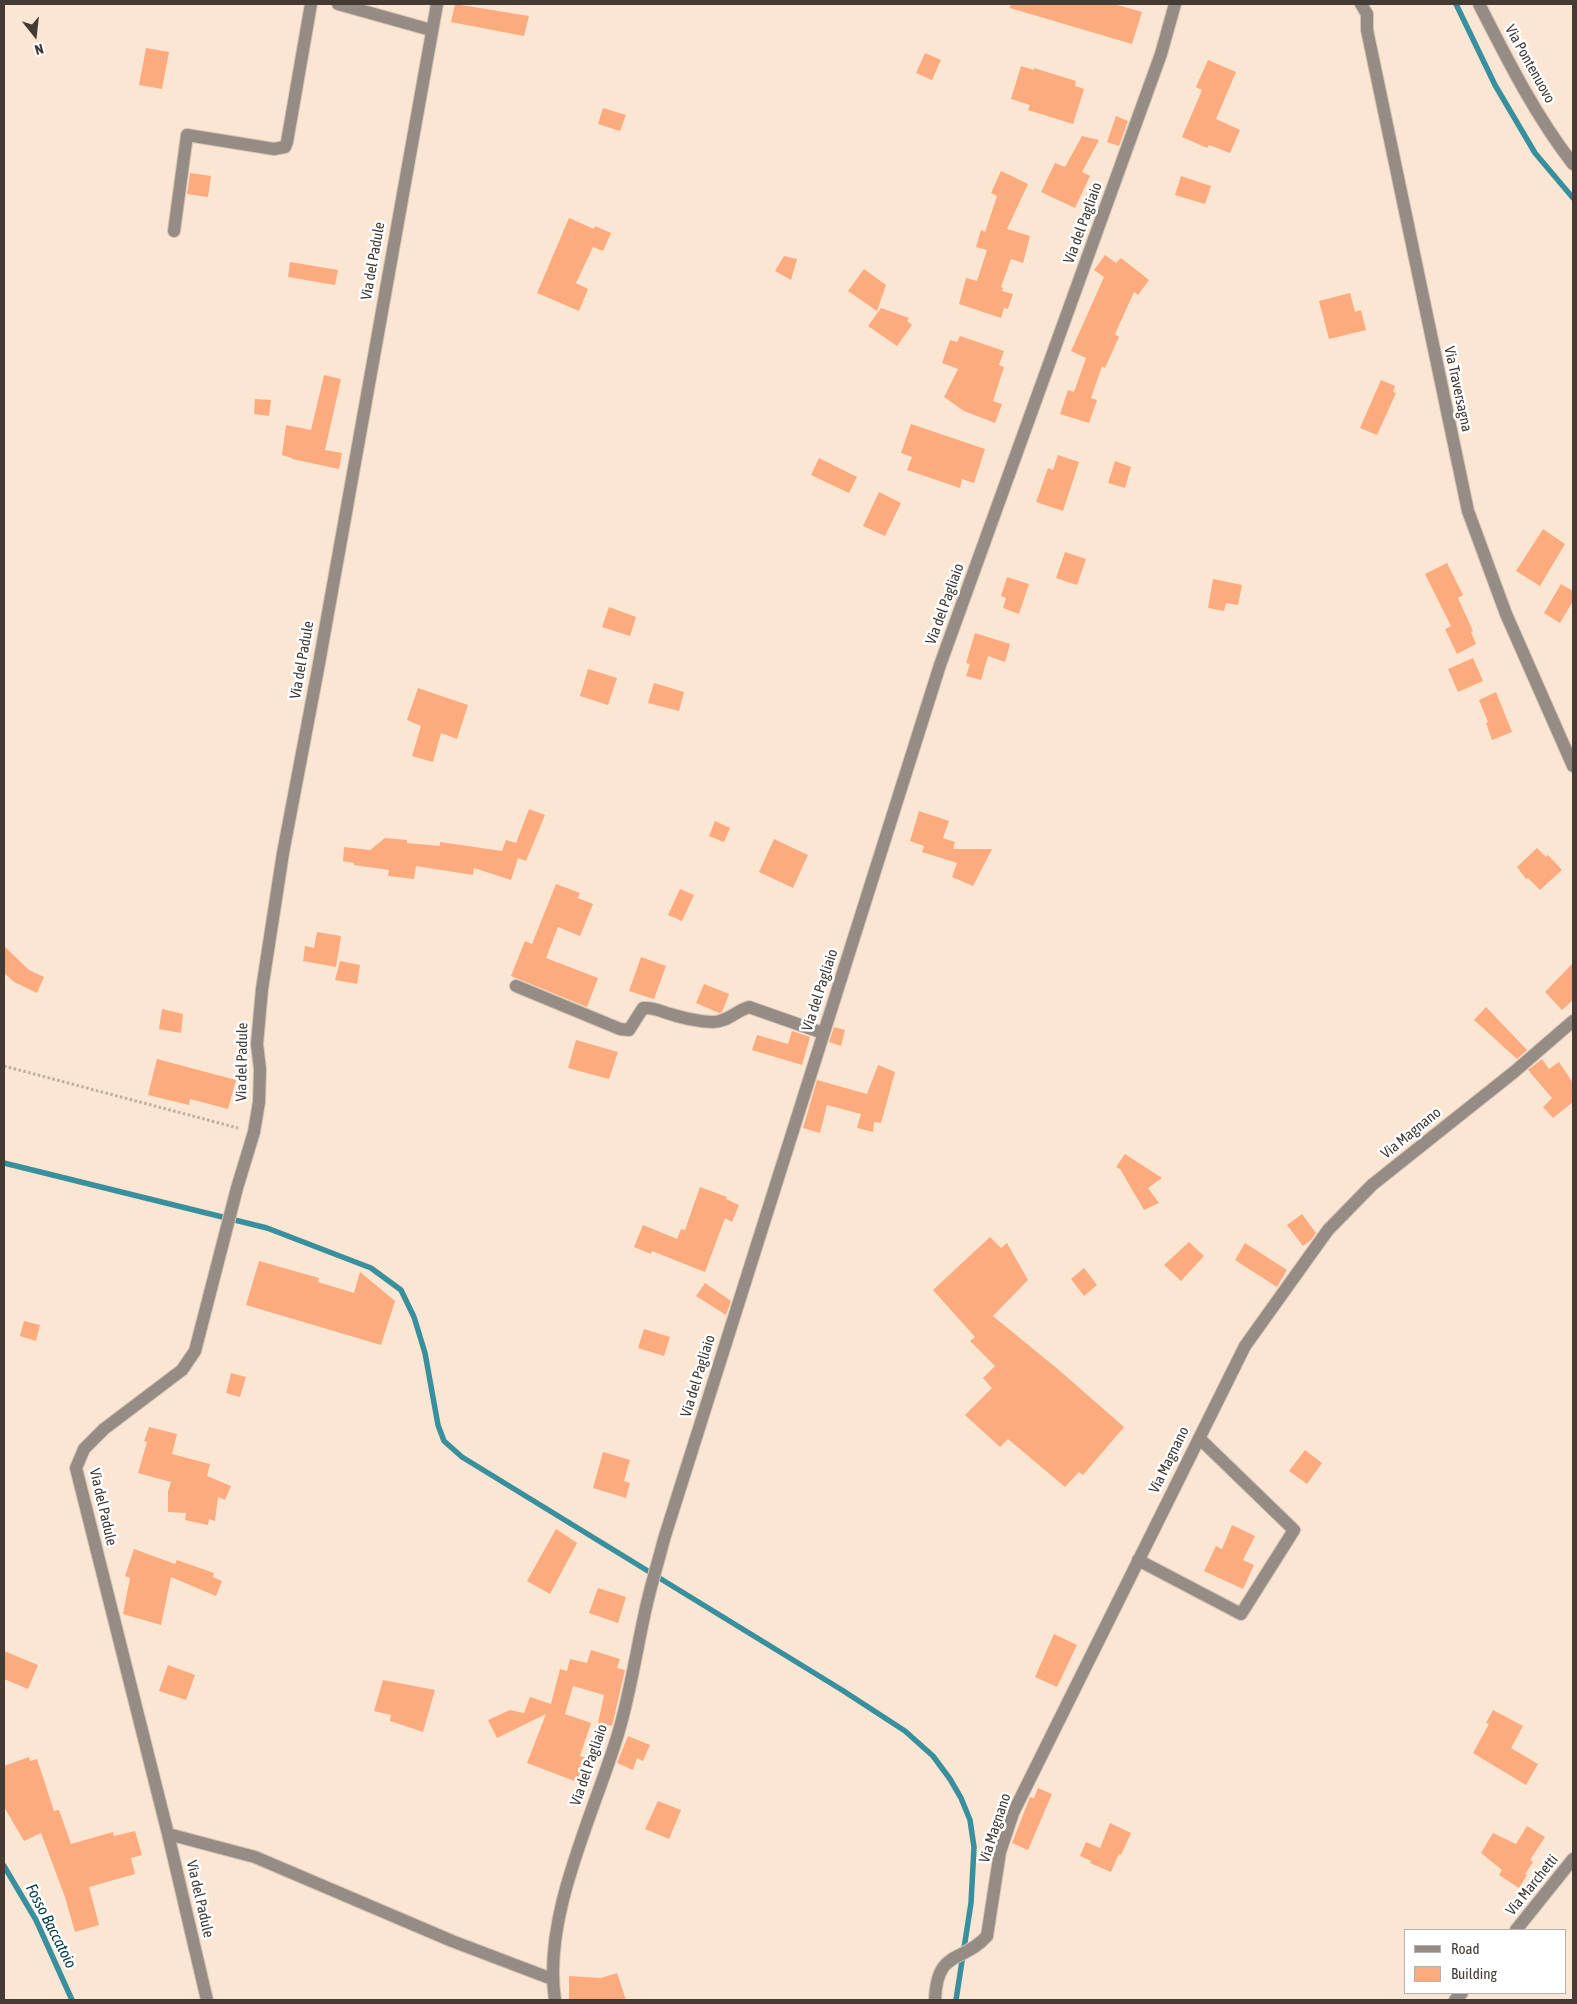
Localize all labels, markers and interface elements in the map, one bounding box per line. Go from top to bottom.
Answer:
north arrow [10,10,60,60]
street label: Via Pontenuovo [1501,22,1559,106]
text: N [33,41,45,58]
street label: Via del Pagliaio [1060,180,1106,266]
street label: Via del Padule [357,221,389,301]
street label: Via Traversagna [1440,345,1476,433]
street label: Via del Pagliaio [922,561,968,647]
street label: Via del Padule [286,620,318,700]
street label: Via del Pagliaio [798,947,842,1033]
street label: Via del Padule [232,1022,252,1102]
street label: Via Magnano [1377,1103,1445,1163]
street label: Via del Pagliaio [677,1333,719,1419]
street label: Via Magnano [1145,1424,1193,1496]
street label: Via del Padule [85,1467,121,1547]
street label: Via del Pagliaio [567,1722,611,1808]
street label: Via Magnano [975,1791,1015,1865]
street label: Via Marchetti [1502,1851,1562,1919]
street label: Via del Padule [182,1859,218,1939]
water label: Fosso Baccatoio [22,1881,80,1971]
legend [1404,1929,1567,1994]
text: Road [1451,1940,1480,1957]
text: Building [1451,1965,1497,1982]

